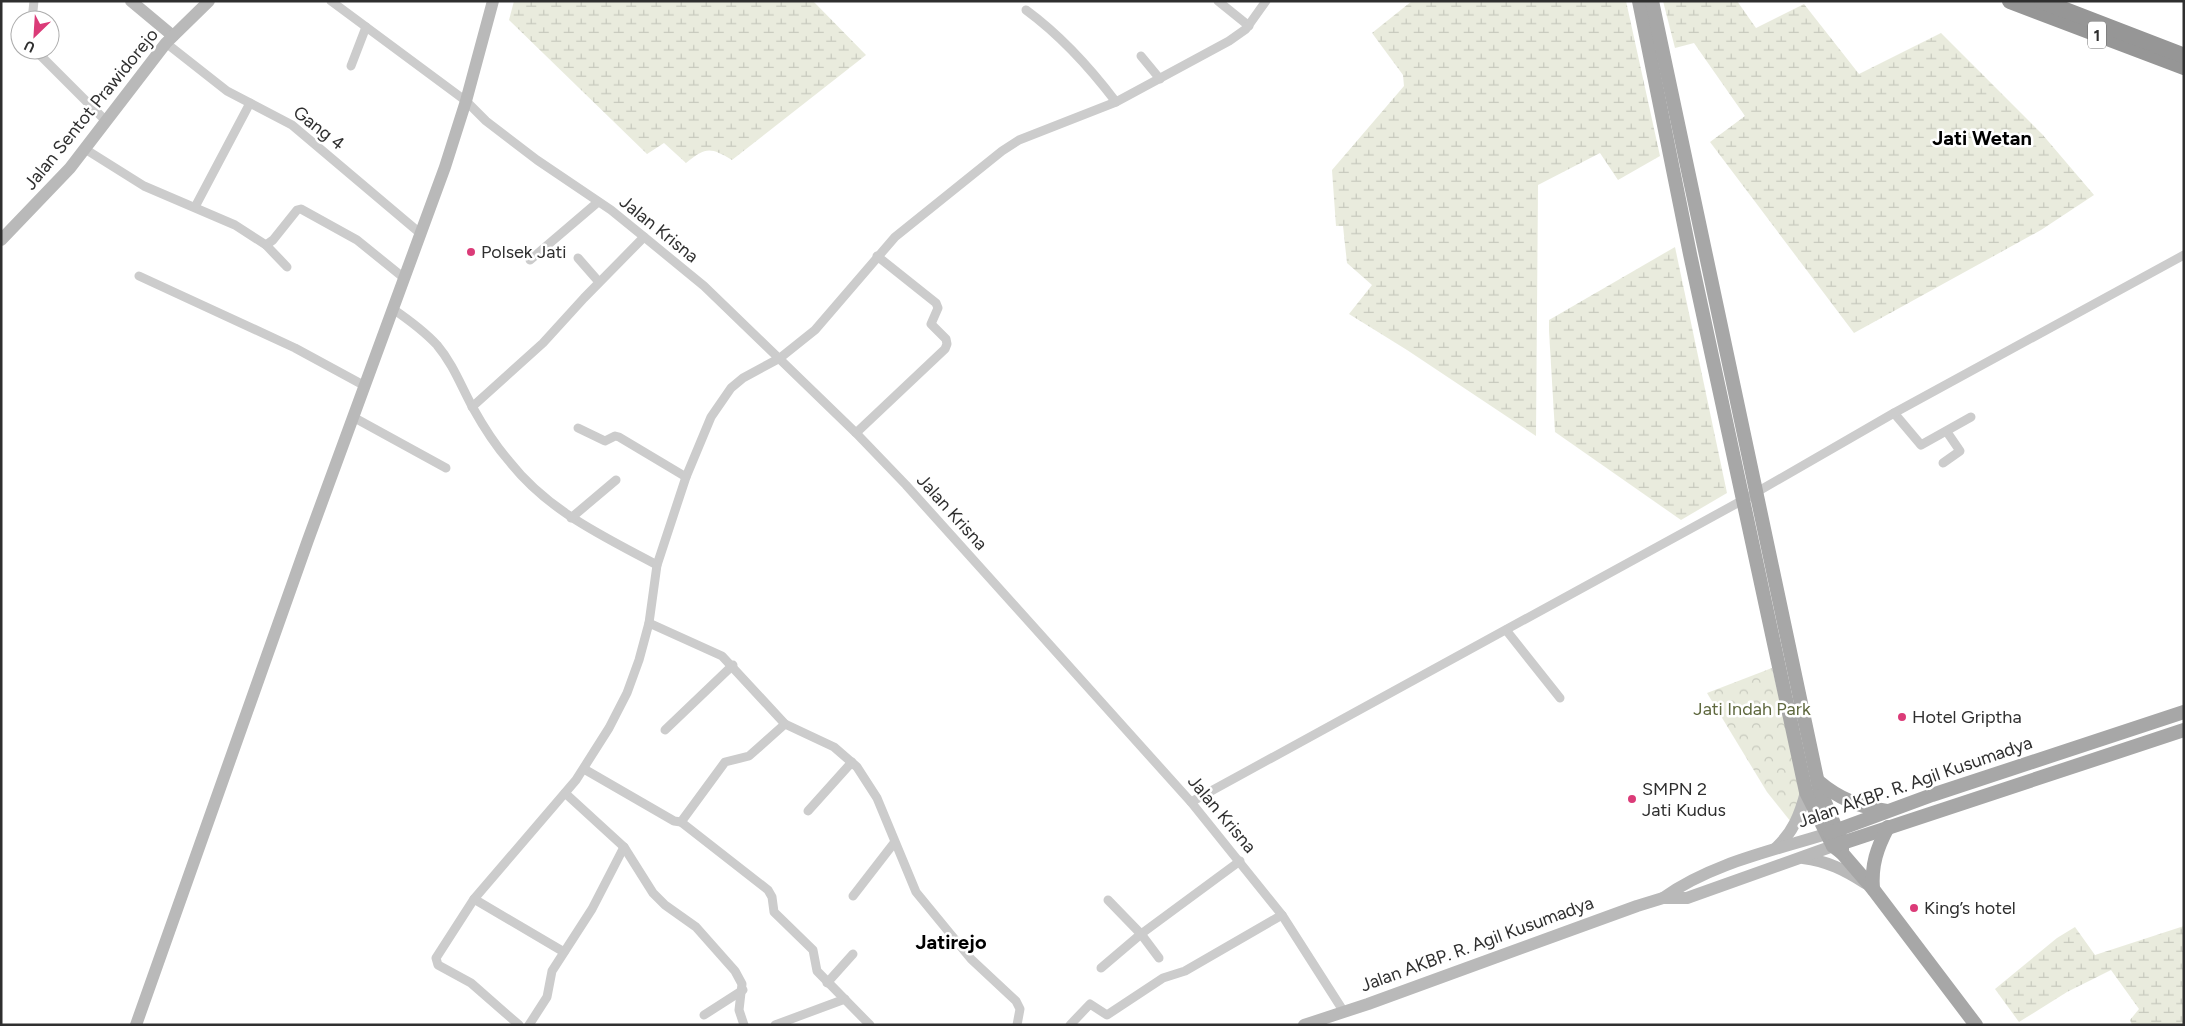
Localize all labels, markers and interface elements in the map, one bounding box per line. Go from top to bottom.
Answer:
north arrow [10,10,60,60]
road number: 1 [2088,22,2106,48]
street label: Jalan Sentot Prawidorejo [19,24,163,194]
text: U [22,37,38,56]
street label: Gang 4 [289,101,349,155]
district label: Jati Wetan [1932,126,2032,150]
street label: Jalan Krisna [615,191,703,267]
place label: Polsek Jati [481,241,566,263]
marker: Polsek Jati [465,246,477,258]
street label: Jalan Krisna [912,469,992,555]
park label: Jati Indah Park [1693,698,1811,720]
place label: Hotel Griptha [1912,706,2022,728]
marker: Hotel Griptha [1896,711,1908,723]
street label: Jalan AKBP. R. Agil Kusumadya [1795,731,2035,833]
street label: Jalan Krisna [1183,771,1261,857]
place label: SMPN 2 Jati Kudus [1642,778,1726,821]
marker: SMPN 2 Jati Kudus [1626,793,1638,805]
street label: Jalan AKBP. R. Agil Kusumadya [1357,892,1597,996]
place label: King’s hotel [1924,897,2016,919]
marker: King’s hotel [1908,902,1920,914]
district label: Jatirejo [915,930,987,954]

